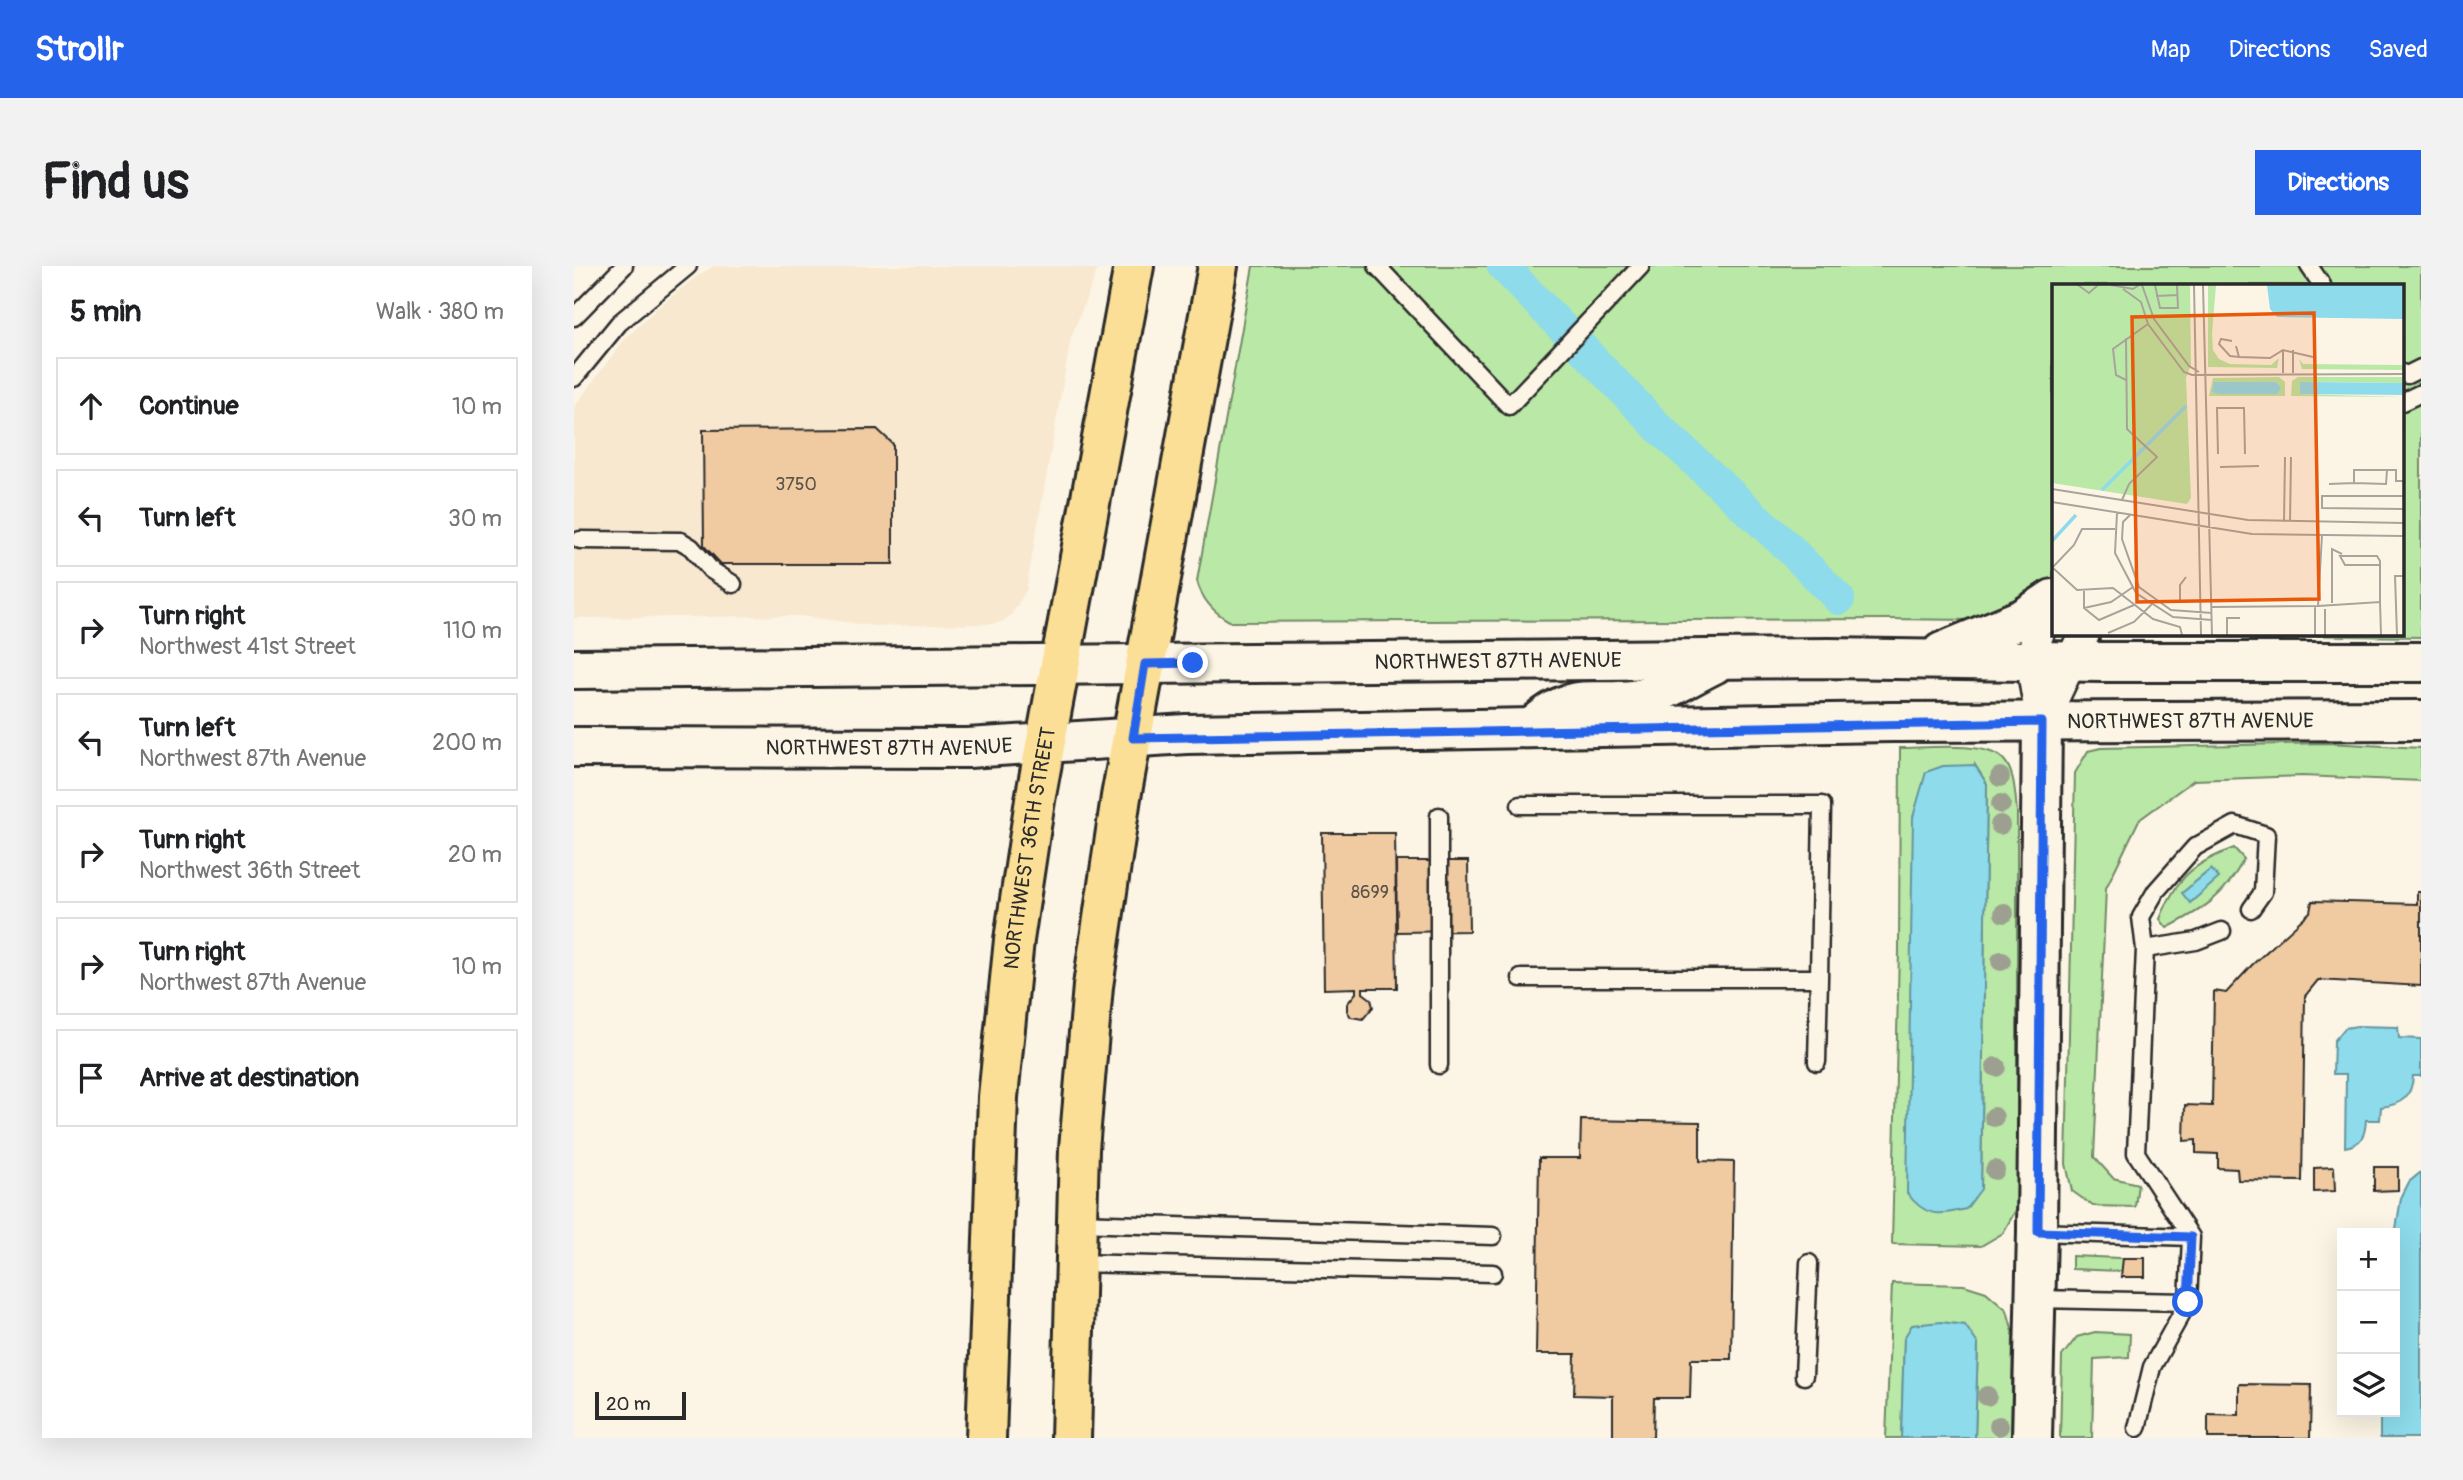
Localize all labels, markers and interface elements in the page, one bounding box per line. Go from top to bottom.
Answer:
text: Strollr [35,29,124,70]
text: Map [2151,35,2191,64]
text: Directions [2229,35,2330,64]
text: Saved [2368,35,2428,64]
button: Directions [2255,150,2421,215]
text: Find us [42,152,189,213]
inset map [2052,284,2403,635]
text: 5 min [70,293,141,330]
text: Walk · 380 m [376,297,504,326]
icon: ahead [72,387,110,425]
text: Continue [139,390,239,422]
text: 10 m [452,392,502,421]
house number: 3750 [775,473,817,496]
icon: left [72,499,110,537]
text: Turn left [139,502,235,534]
text: 30 m [448,504,502,533]
text: Turn right [139,600,245,632]
icon: right [72,611,110,649]
text: 110 m [443,616,502,645]
text: Northwest 41st Street [139,632,356,661]
street label: NORTHWEST 87TH AVENUE [1374,646,1622,675]
route end [1177,647,1208,678]
street label: NORTHWEST 87TH AVENUE [2067,707,2314,735]
text: Turn left [139,712,235,744]
icon: left [72,723,110,761]
street label: NORTHWEST 36TH STREET [998,725,1062,971]
text: 200 m [432,728,502,757]
street label: NORTHWEST 87TH AVENUE [765,732,1013,762]
text: Northwest 87th Avenue [139,744,366,773]
text: Turn right [139,824,245,856]
icon: right [72,835,110,873]
text: 20 m [448,840,502,869]
text: Northwest 36th Street [139,856,360,885]
house number: 8699 [1351,881,1389,904]
text: Turn right [139,936,245,968]
icon: right [72,947,110,985]
text: 10 m [452,952,502,981]
text: Northwest 87th Avenue [139,968,366,997]
icon: arrive [72,1059,110,1097]
text: Arrive at destination [139,1062,359,1094]
map controls [2337,1228,2400,1417]
button: + [2337,1228,2400,1291]
route start [2172,1286,2203,1317]
button: − [2337,1291,2400,1354]
button: layers [2337,1354,2400,1417]
scale bar [595,1389,686,1421]
text: 20 m [606,1392,651,1416]

